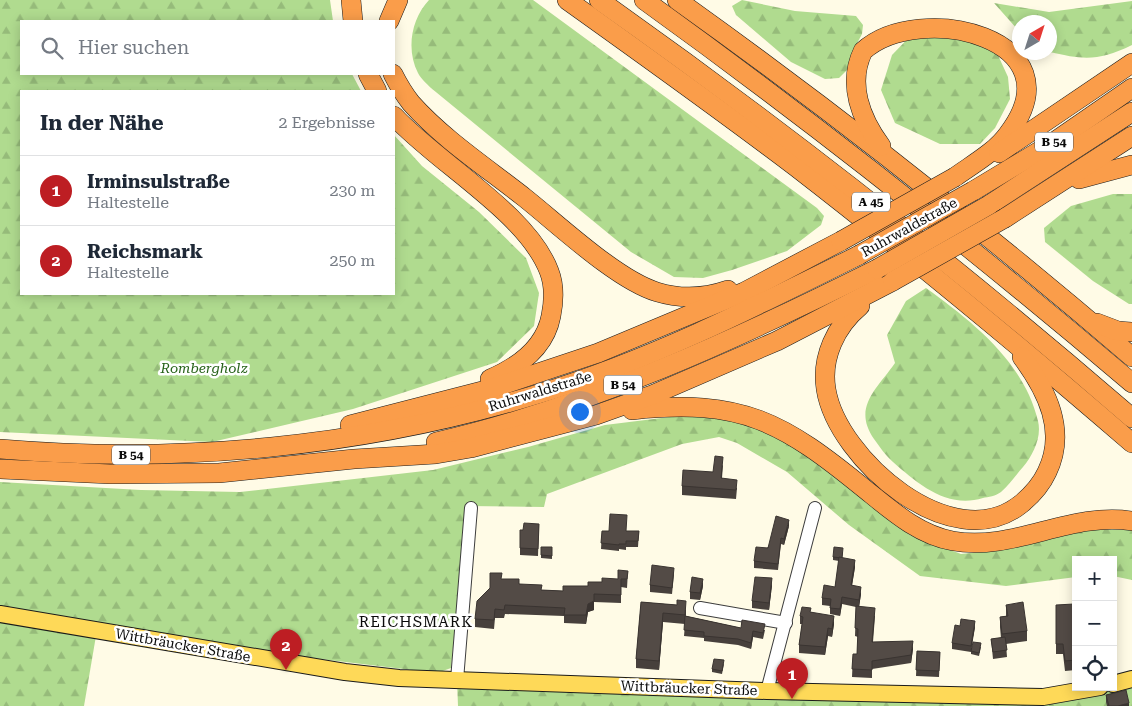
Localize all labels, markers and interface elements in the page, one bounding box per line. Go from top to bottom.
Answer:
north arrow [1012,15,1057,60]
search box [20,20,395,75]
icon: search [38,34,66,62]
text: Hier suchen [78,36,189,59]
text: In der Nähe [40,111,163,135]
text: 2 Ergebnisse [278,113,375,132]
road number: B 54 [1035,132,1073,152]
text: Irminsulstraße [87,170,230,193]
text: 1 [52,181,60,200]
text: 230 m [329,181,375,200]
road number: A 45 [852,192,890,212]
text: Haltestelle [87,193,169,212]
street label: Ruhrwaldstraße [858,194,960,260]
text: Reichsmark [87,240,203,263]
text: 2 [52,251,60,270]
text: 250 m [329,251,375,270]
text: Haltestelle [87,263,169,282]
park label: Rombergholz [159,360,248,376]
street label: Ruhrwaldstraße [486,368,594,414]
road number: B 54 [604,376,642,394]
your location [567,399,593,425]
road number: B 54 [112,446,150,464]
map controls [1072,556,1117,691]
button: + [1072,556,1117,601]
button: − [1072,601,1117,646]
district label: REICHSMARK [359,613,473,631]
street label: Wittbräucker Straße [114,625,252,665]
pin: 2 [270,629,302,670]
button: locate [1072,646,1117,691]
pin: 1 [776,658,808,699]
street label: Wittbräucker Straße [620,678,758,698]

